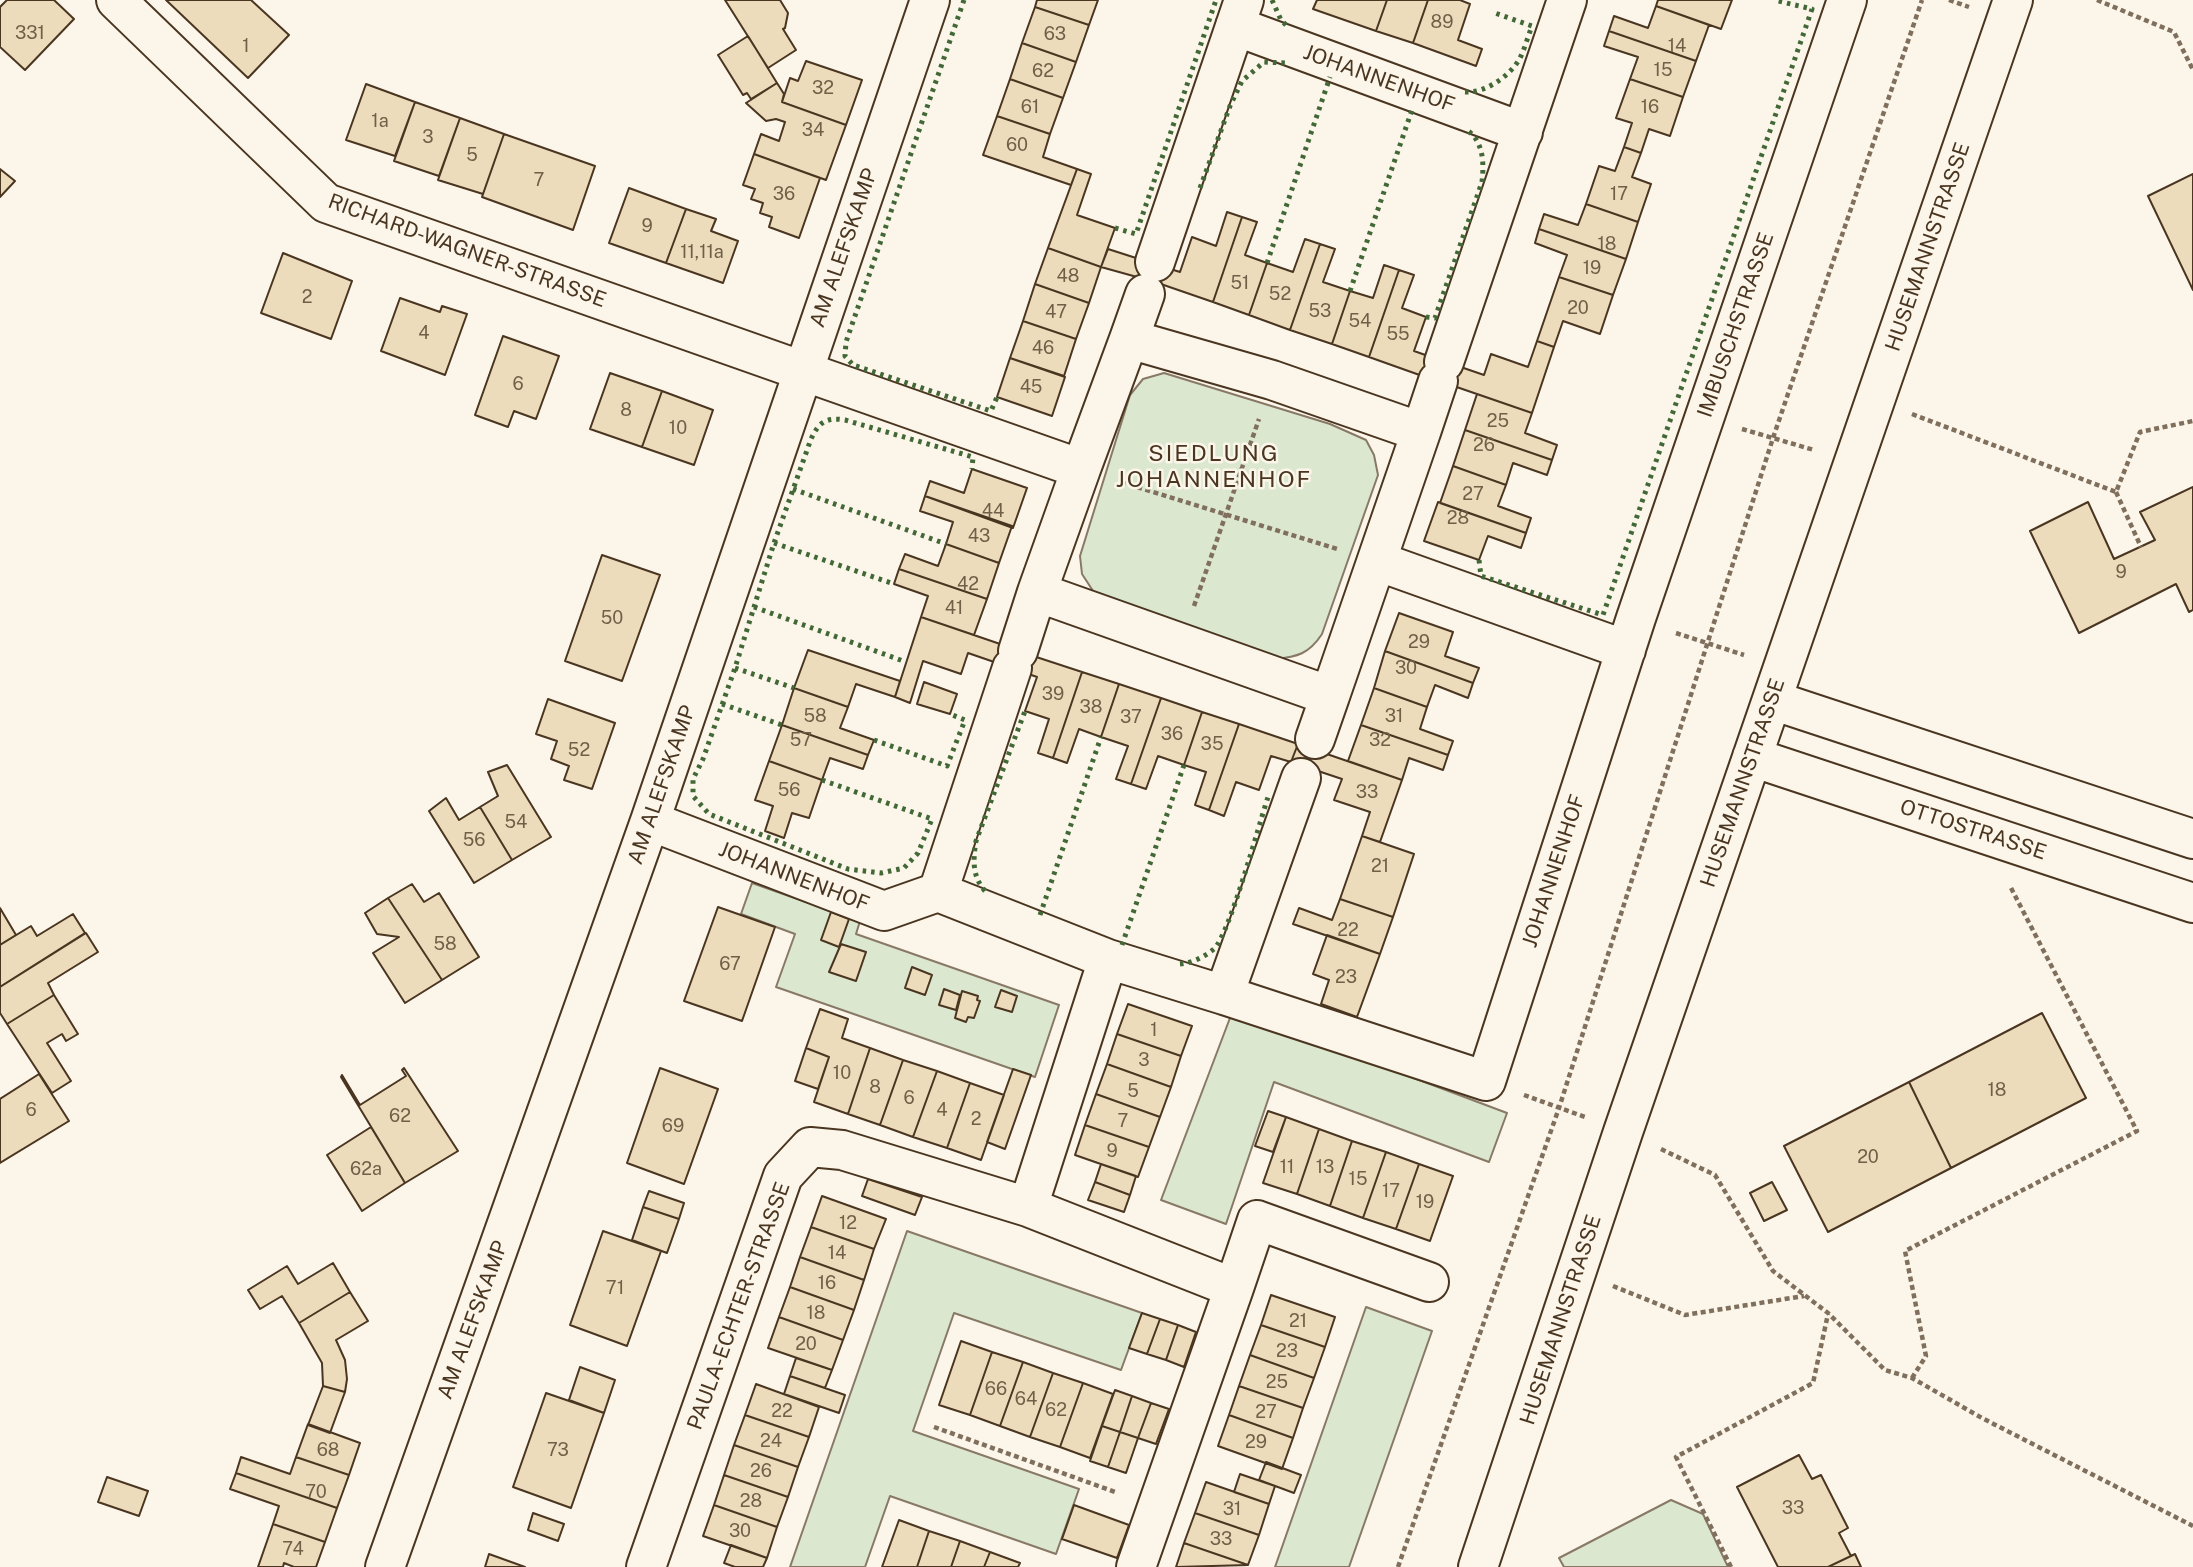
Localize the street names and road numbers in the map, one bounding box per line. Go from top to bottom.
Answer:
street label: JOHANNENHOF [1300,40,1458,118]
street label: HUSEMANNSTRASSE [1880,139,1976,355]
street label: AM ALEFSKAMP [805,165,883,331]
street label: RICHARD-WAGNER-STRASSE [325,189,609,313]
street label: IMBUSCHSTRASSE [1693,229,1779,421]
street label: HUSEMANNSTRASSE [1695,675,1791,891]
street label: AM ALEFSKAMP [623,702,701,868]
street label: JOHANNENHOF [1517,791,1591,951]
street label: OTTOSTRASSE [1897,794,2049,866]
street label: JOHANNENHOF [715,837,873,917]
street label: PAULA-ECHTER-STRASSE [682,1179,796,1433]
street label: HUSEMANNSTRASSE [1515,1212,1607,1428]
street label: AM ALEFSKAMP [433,1237,513,1403]

